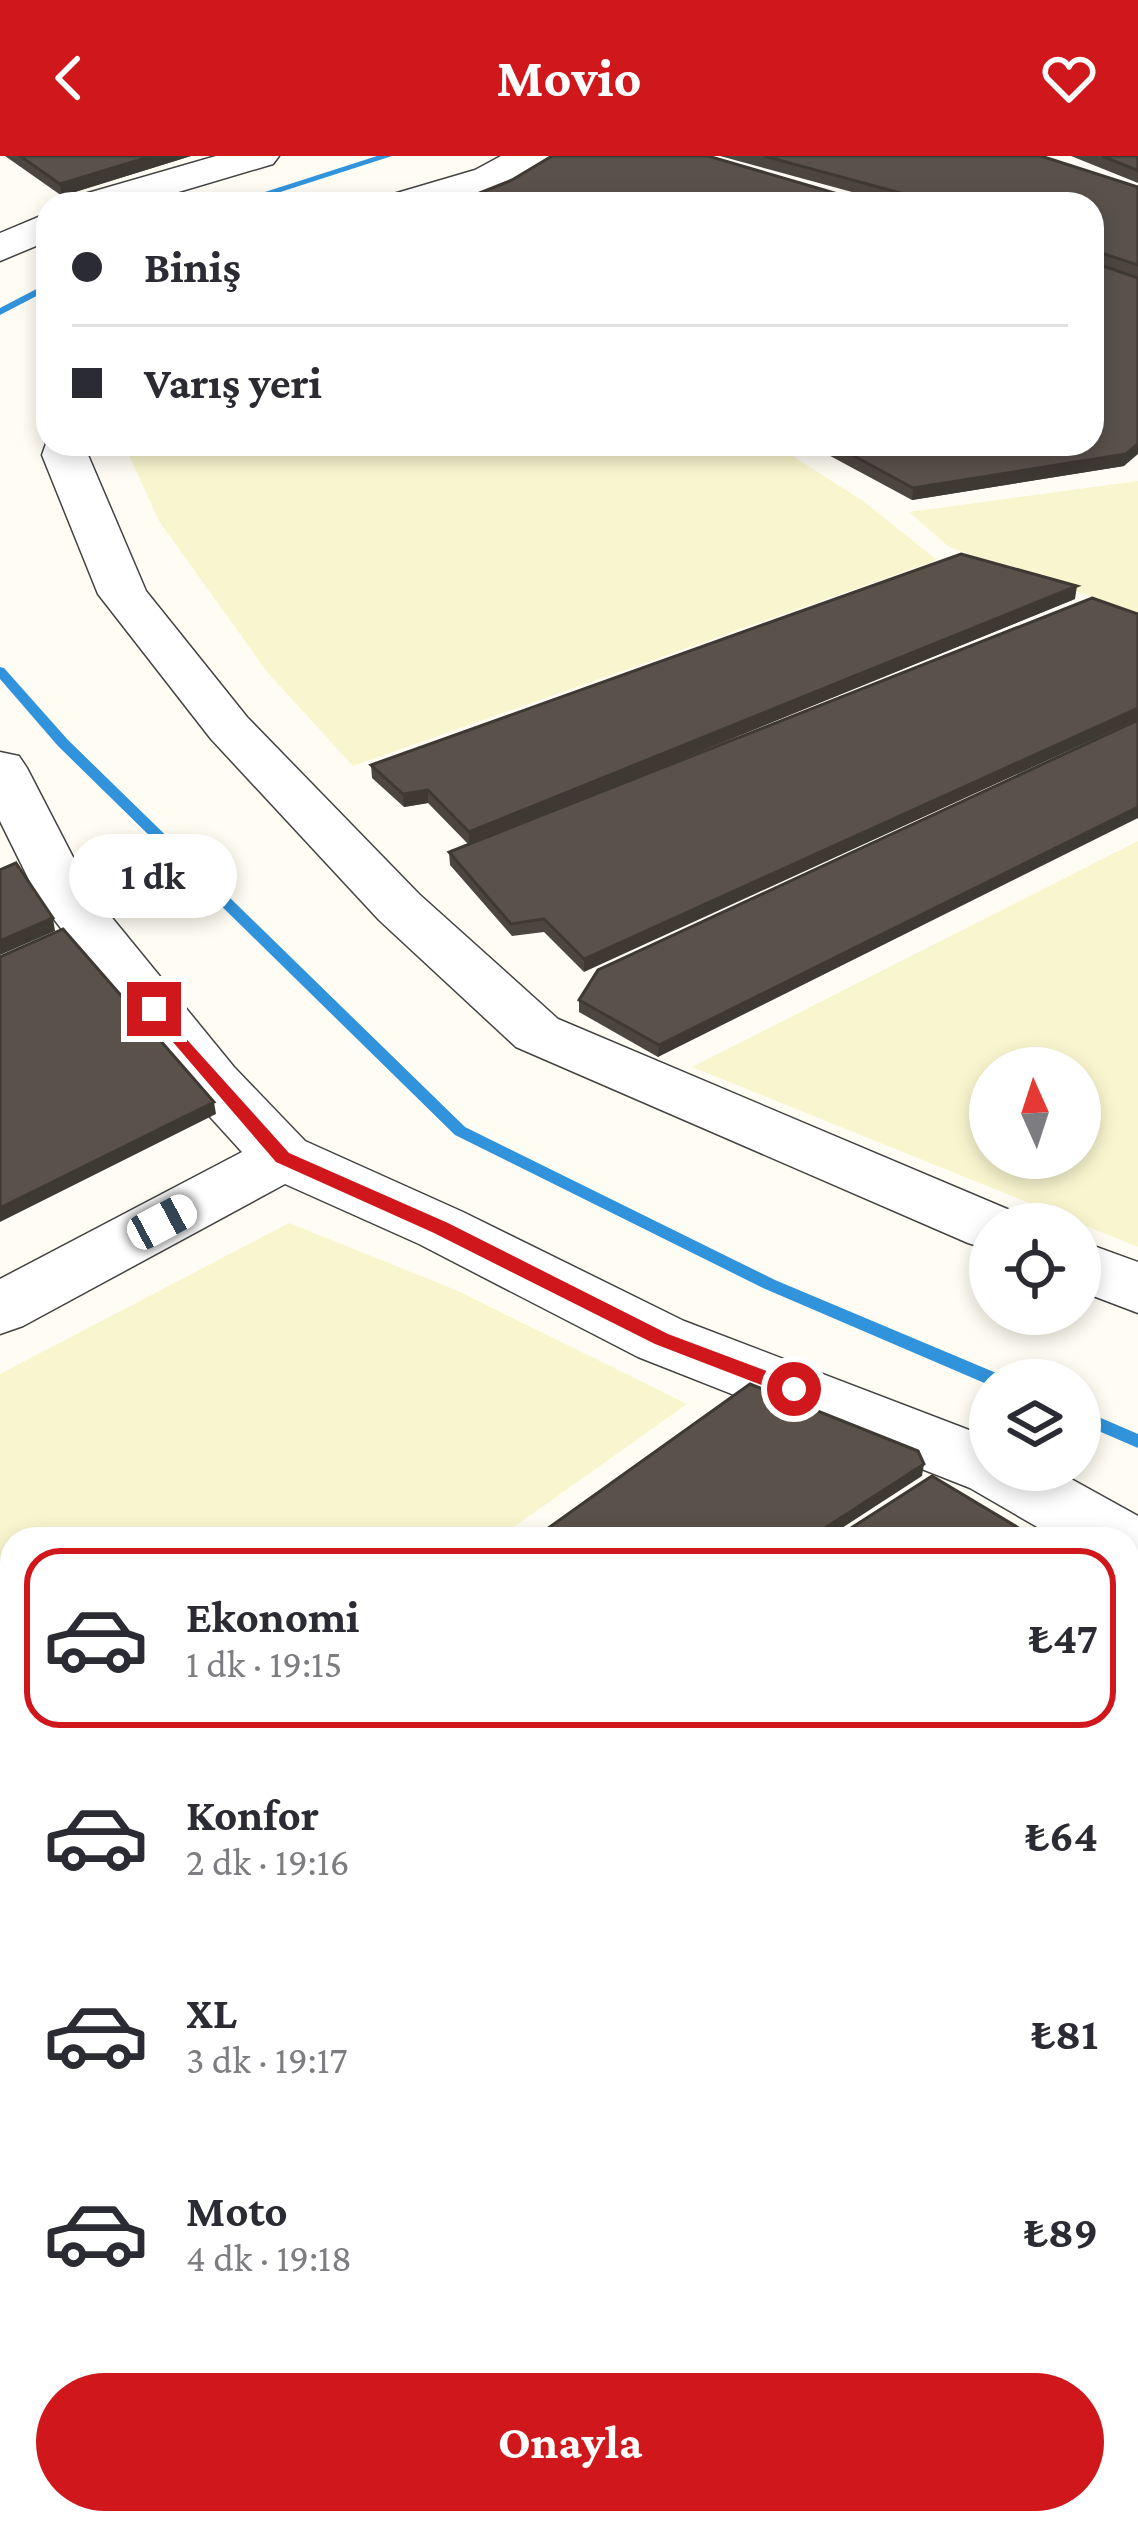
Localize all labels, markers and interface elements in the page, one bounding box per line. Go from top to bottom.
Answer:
icon: back [36,45,102,111]
icon: heart [1036,45,1102,111]
text: Movio [496,48,642,108]
text: Biniş [144,242,241,292]
text: Varış yeri [144,358,322,408]
callout: 1 dk [70,835,238,919]
text: 1 dk [121,854,185,897]
route end [127,982,181,1036]
north arrow [969,1047,1101,1179]
map controls [969,1047,1101,1491]
car [122,1189,202,1255]
button: locate [969,1203,1101,1335]
button: layers [969,1359,1101,1491]
route start [767,1362,821,1416]
icon: car [42,1584,150,1692]
text: Ekonomi [186,1592,359,1642]
text: ₺47 [1029,1613,1098,1663]
text: 1 dk · 19:15 [186,1642,342,1685]
icon: car [42,1782,150,1890]
text: Konfor [186,1790,319,1840]
text: ₺64 [1026,1811,1098,1861]
text: 2 dk · 19:16 [186,1840,349,1883]
icon: car [42,1980,150,2088]
text: XL [186,1988,237,2038]
text: ₺81 [1032,2009,1098,2059]
text: 3 dk · 19:17 [186,2038,348,2081]
icon: car [42,2178,150,2286]
text: Moto [186,2186,288,2236]
text: ₺89 [1024,2207,1098,2257]
text: 4 dk · 19:18 [186,2236,352,2279]
button: Onayla [36,2373,1104,2511]

